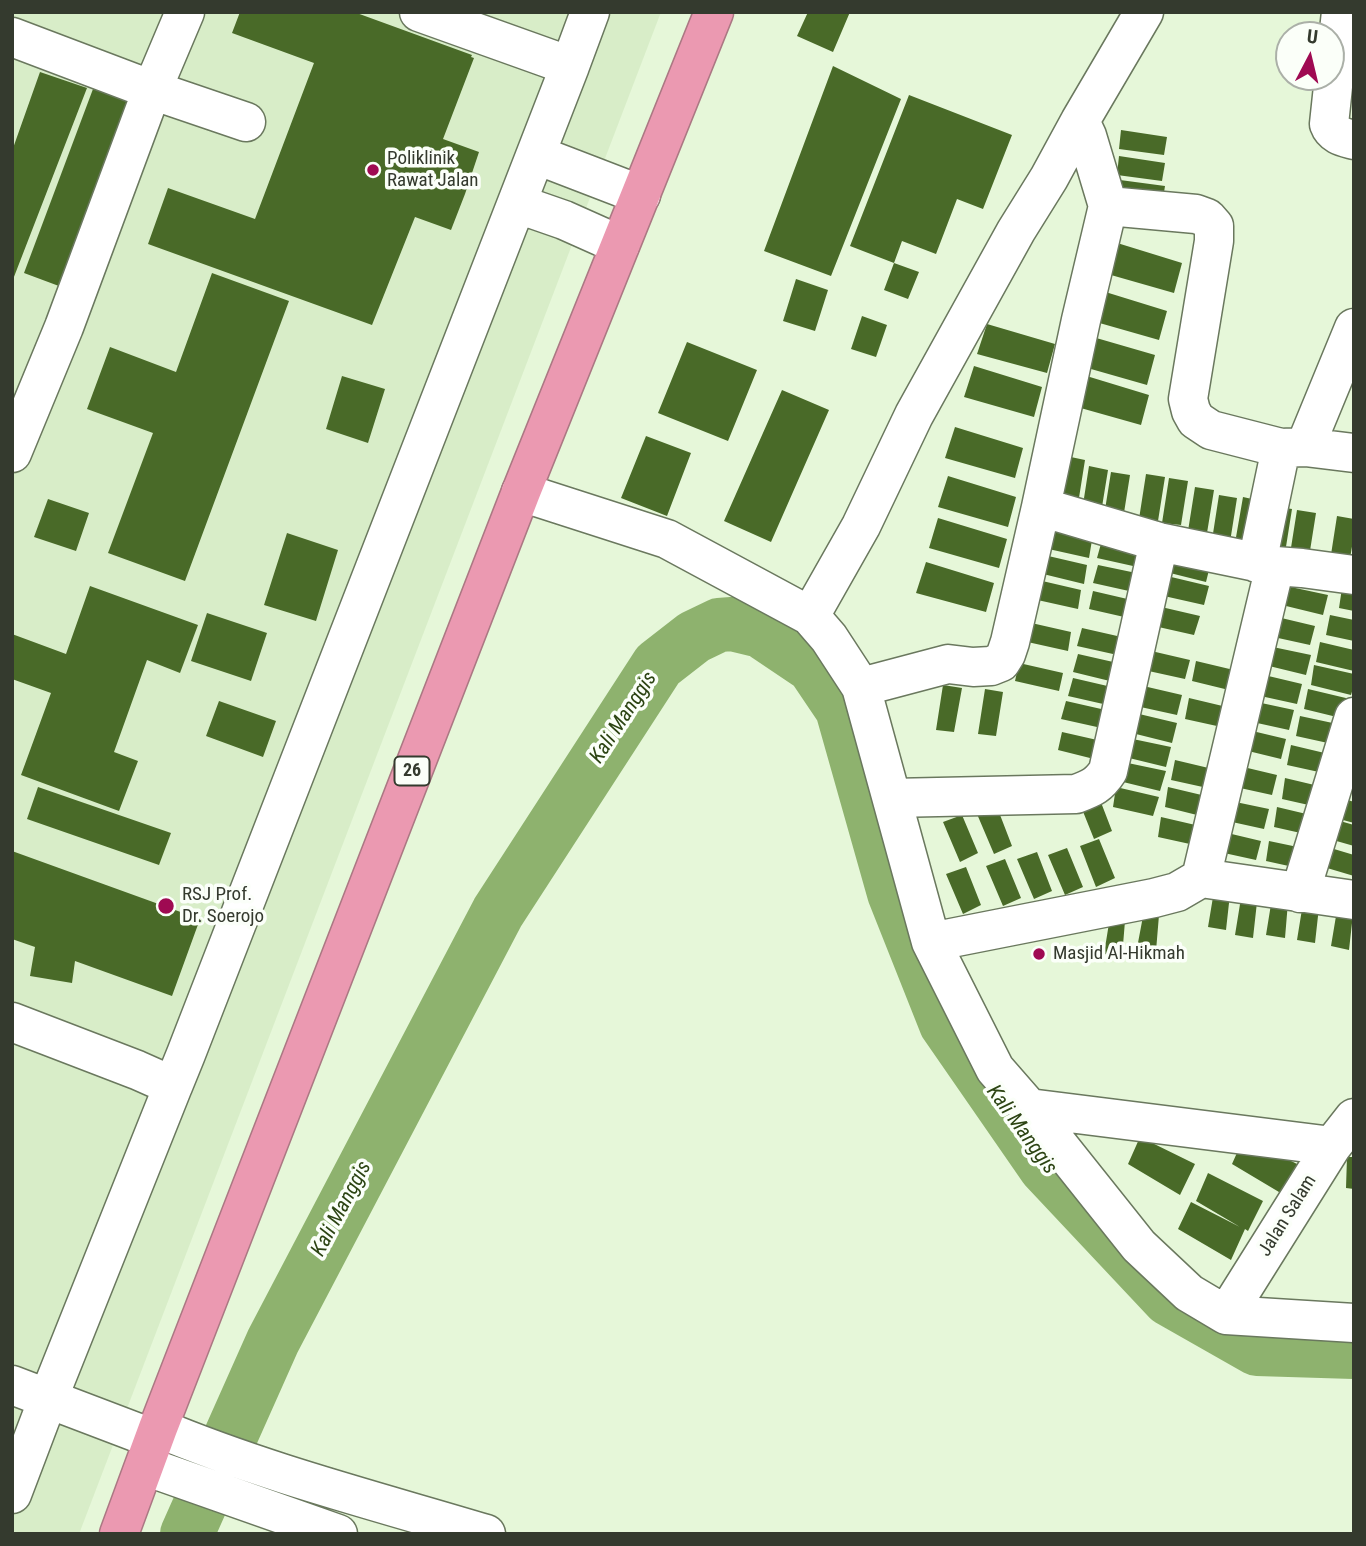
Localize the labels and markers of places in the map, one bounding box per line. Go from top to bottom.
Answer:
place label: Poliklinik Rawat Jalan [387,148,479,192]
marker: Poliklinik Rawat Jalan [365,162,381,178]
place label: RSJ Prof. Dr. Soerojo [182,884,264,928]
marker: RSJ Prof. Dr. Soerojo [156,896,176,916]
place label: Masjid Al-Hikmah [1053,943,1185,965]
marker: Masjid Al-Hikmah [1031,946,1047,962]

